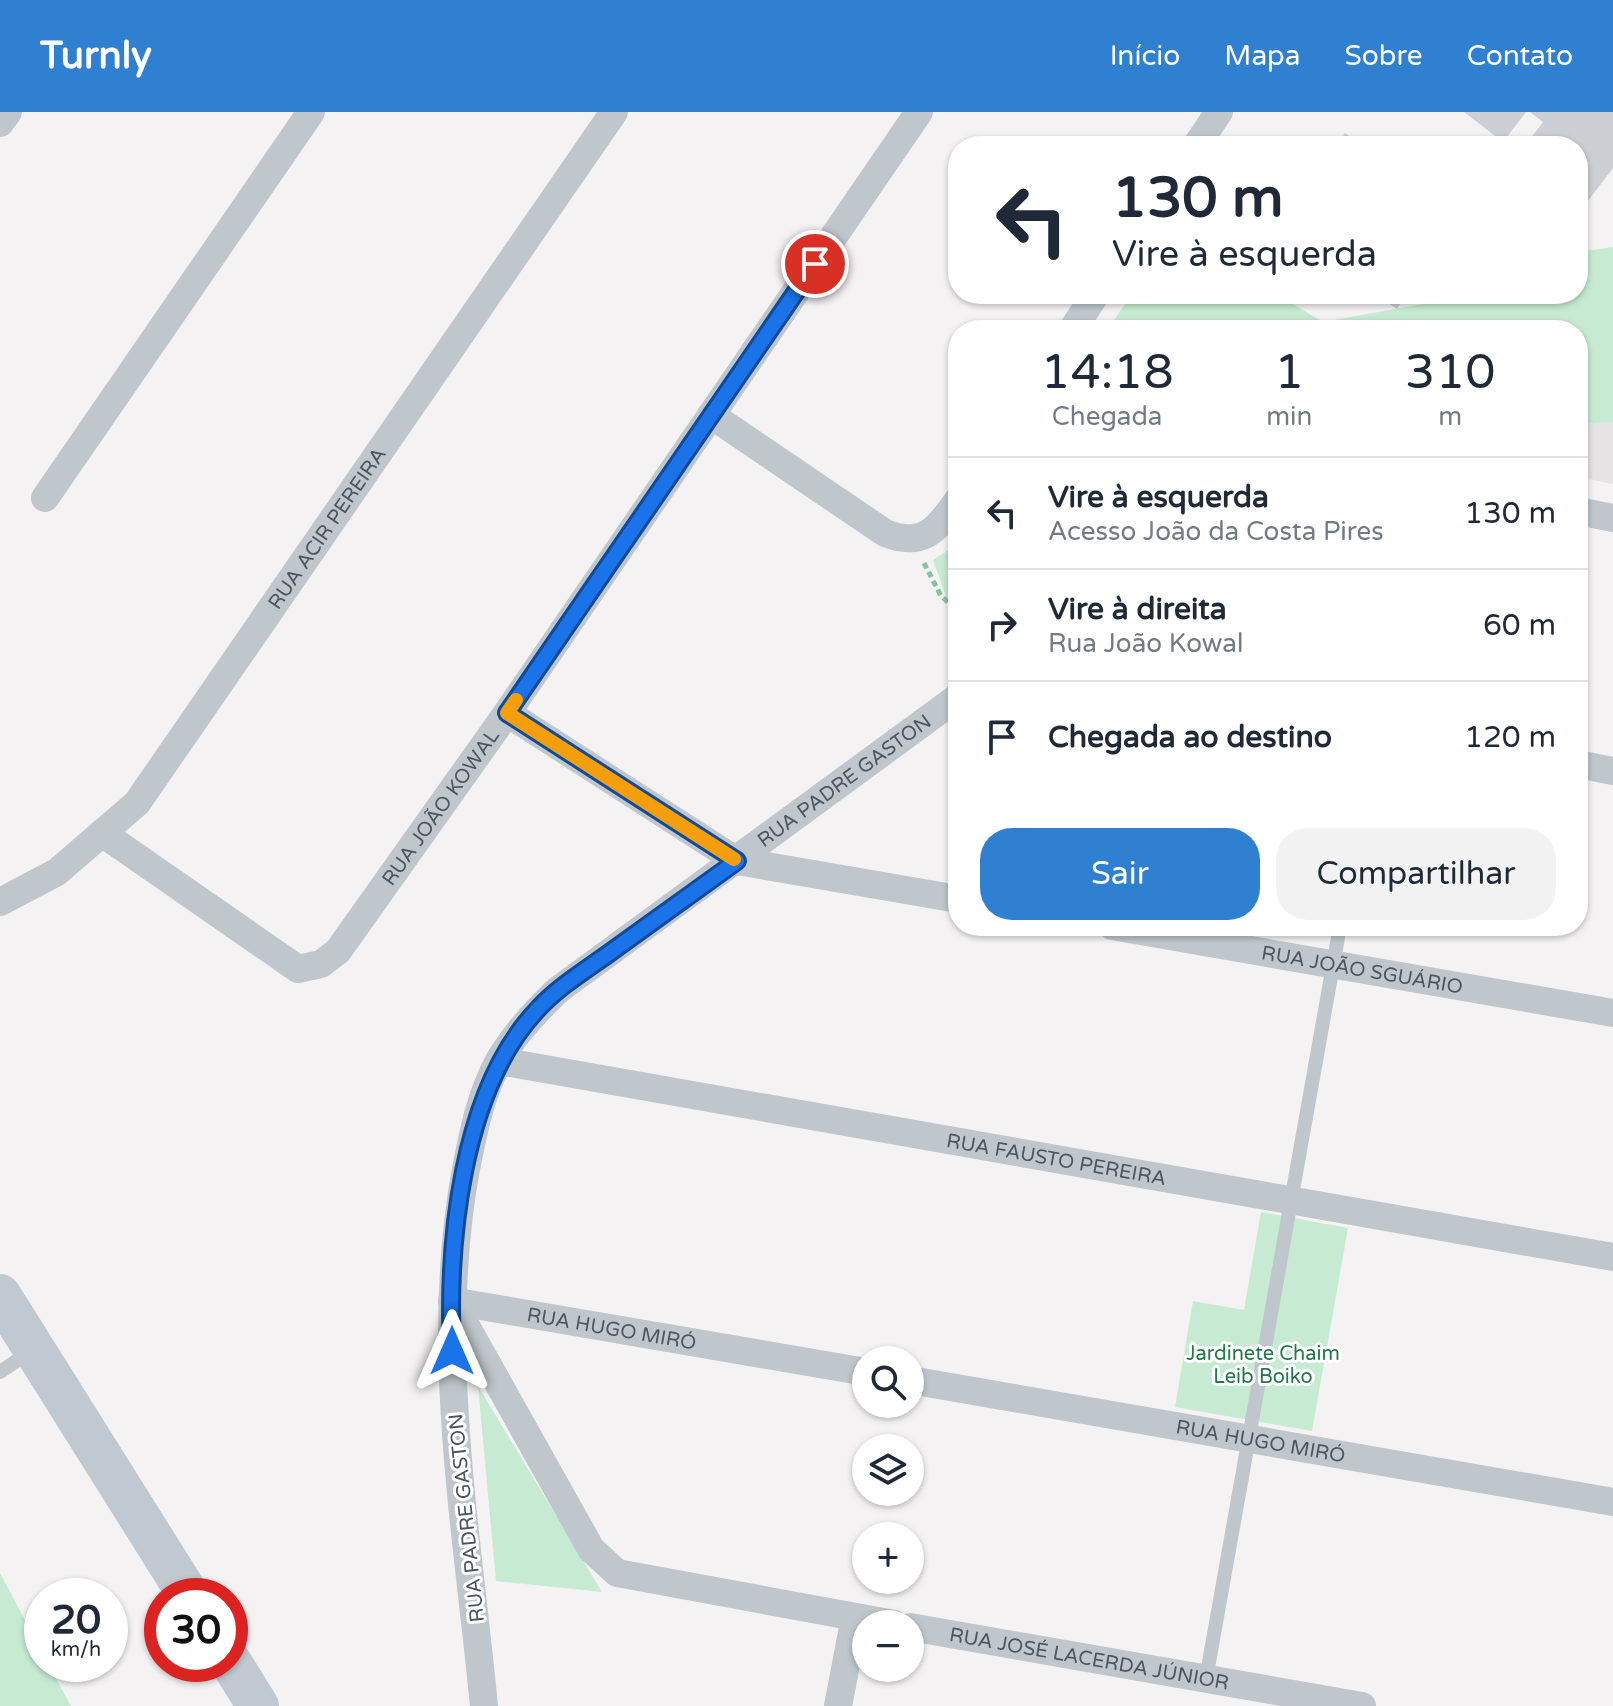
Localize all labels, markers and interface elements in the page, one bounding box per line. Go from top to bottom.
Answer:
text: Turnly [40,33,152,79]
text: Início [1110,39,1180,73]
text: Mapa [1224,39,1301,73]
text: Sobre [1345,39,1423,73]
text: Contato [1467,39,1573,73]
text: 130 m [1112,165,1283,232]
icon: left [980,168,1084,272]
pin [781,230,849,298]
text: Vire à esquerda [1112,233,1377,276]
icon: arrive [793,242,837,286]
text: 14:18 [1041,344,1174,402]
text: 1 [1274,344,1304,402]
text: 310 [1405,344,1495,402]
text: Chegada [1052,401,1162,432]
text: min [1266,401,1312,432]
text: m [1438,401,1462,432]
street label: RUA ACIR PEREIRA [263,443,392,614]
text: Vire à esquerda [1048,479,1269,516]
icon: left [980,491,1024,535]
text: 130 m [1464,495,1556,532]
text: Acesso João da Costa Pires [1048,516,1384,547]
text: Vire à direita [1048,591,1227,628]
icon: right [980,603,1024,647]
text: 60 m [1483,607,1556,644]
text: Rua João Kowal [1048,628,1243,659]
street label: RUA PADRE GASTON [753,710,936,853]
icon: arrive [980,715,1024,759]
text: Chegada ao destino [1048,719,1332,756]
text: 120 m [1464,719,1556,756]
street label: RUA JOÃO KOWAL [377,724,505,891]
button: Sair [980,828,1260,920]
button: Compartilhar [1276,828,1556,920]
street label: RUA JOÃO SGUÁRIO [1260,941,1465,1000]
street label: RUA FAUSTO PEREIRA [944,1129,1168,1191]
street label: RUA HUGO MIRÓ [525,1303,698,1356]
position arrow [410,1309,494,1393]
park label: Jardinete Chaim Leib Boiko [1186,1342,1340,1389]
map controls [852,1346,924,1682]
button: search [852,1346,924,1418]
street label: RUA PADRE GASTON [444,1412,490,1623]
street label: RUA HUGO MIRÓ [1174,1415,1347,1468]
button: layers [852,1434,924,1506]
button: + [852,1522,924,1594]
speed limit sign: 30 [144,1578,248,1682]
text: 20 [51,1596,101,1644]
button: − [852,1610,924,1682]
street label: RUA JOSÉ LACERDA JÚNIOR [947,1623,1231,1696]
text: km/h [51,1638,101,1662]

